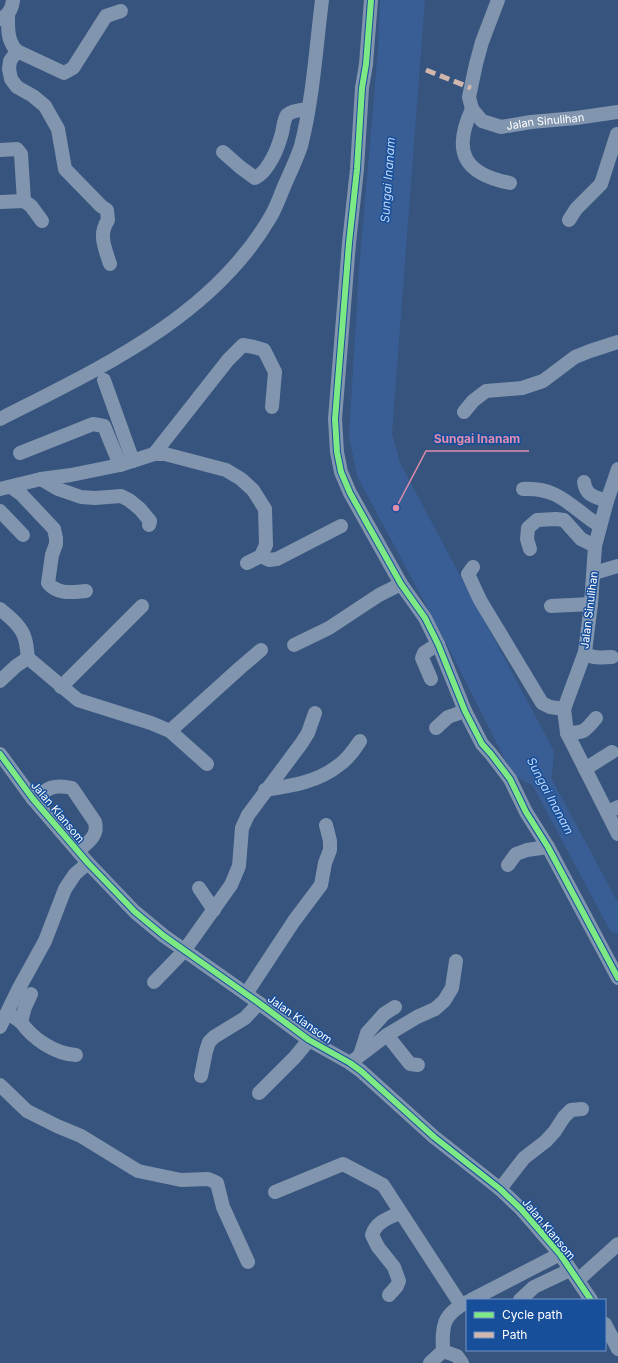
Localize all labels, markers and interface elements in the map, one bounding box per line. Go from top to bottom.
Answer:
street label: Jalan Sinulihan [505,110,585,133]
water label: Sungai Inanam [377,136,398,223]
callout: Sungai Inanam [426,427,529,451]
text: Sungai Inanam [434,431,520,446]
street label: Jalan Sinulihan [577,570,601,650]
water label: Sungai Inanam [524,754,577,837]
street label: Jalan Kiansom [28,778,88,846]
street label: Jalan Kiansom [265,992,335,1046]
street label: Jalan Kiansom [519,1195,579,1263]
legend [466,1299,606,1351]
text: Cycle path [502,1307,563,1322]
text: Path [502,1327,527,1342]

